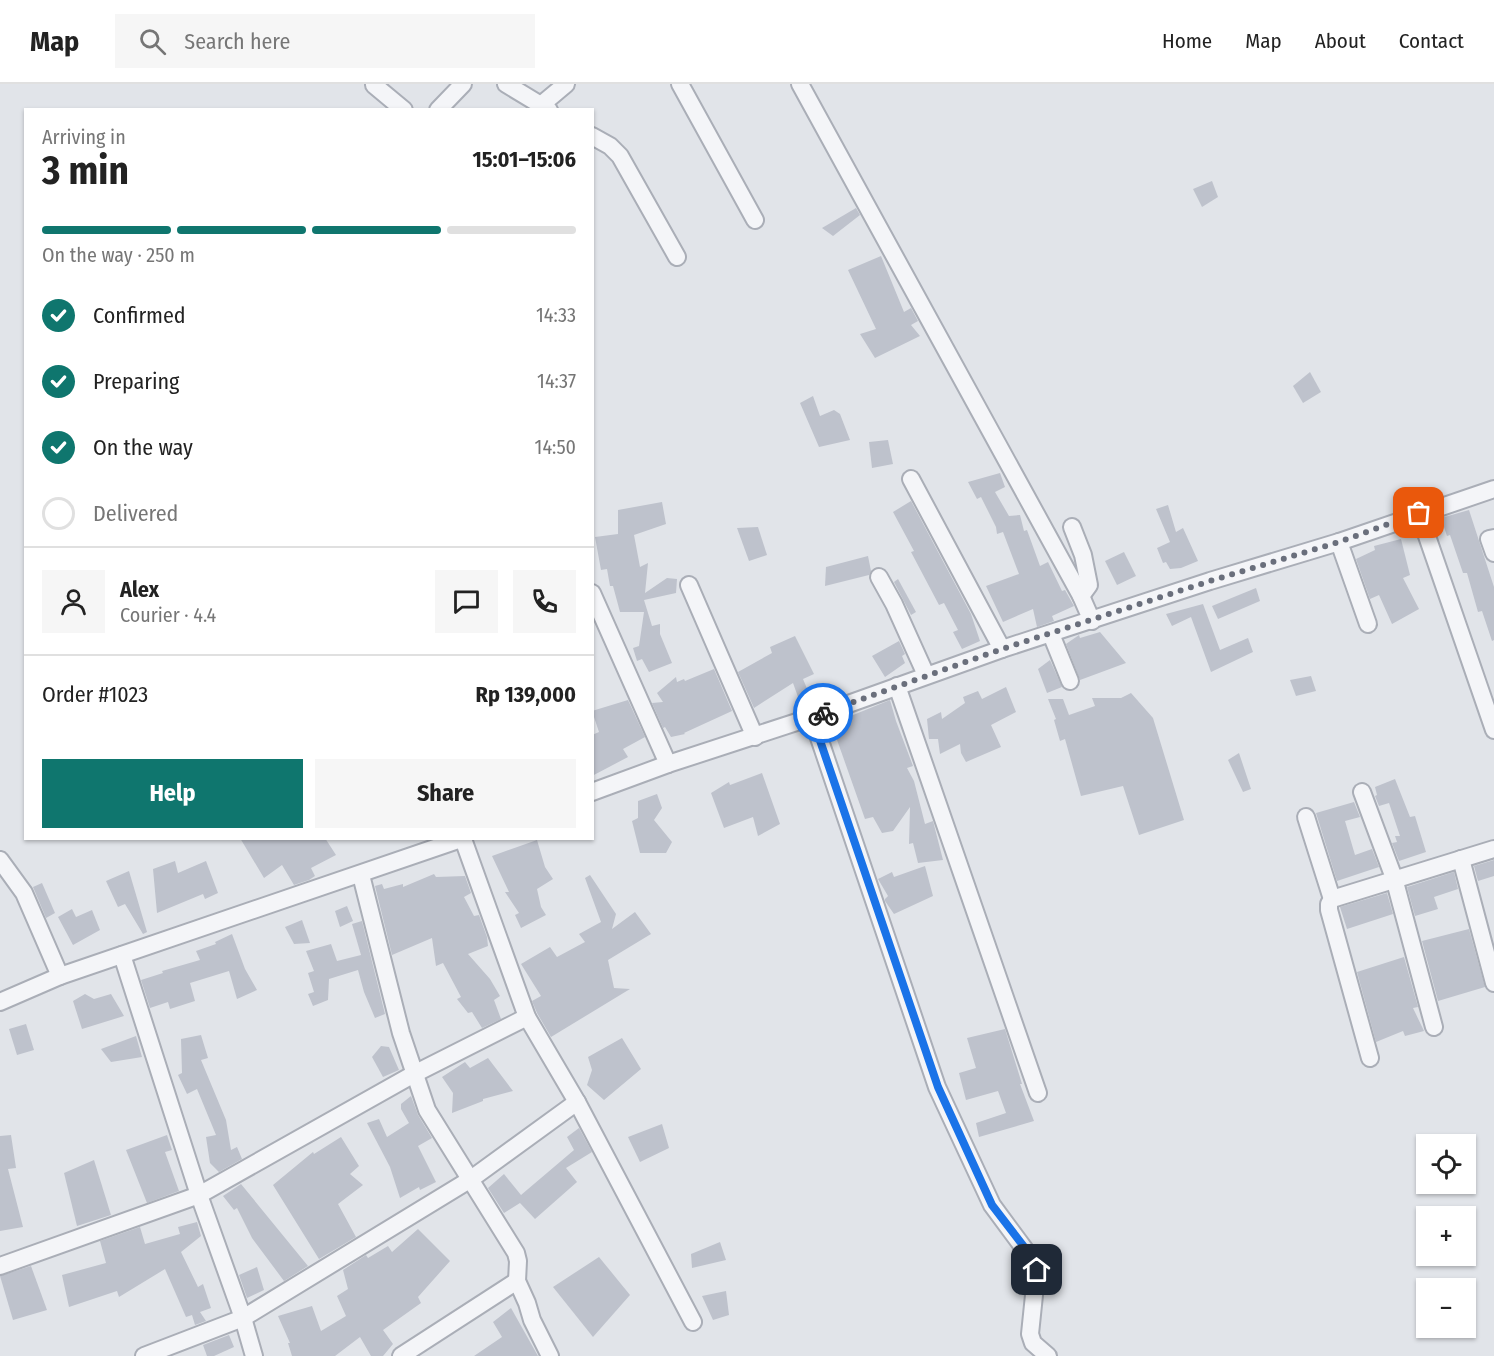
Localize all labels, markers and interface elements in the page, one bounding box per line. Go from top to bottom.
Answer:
search box [115,14,535,68]
text: Map [30,25,79,58]
icon: search [136,25,169,58]
text: Search here [184,28,290,55]
text: Home [1162,28,1212,54]
text: Map [1245,28,1282,54]
text: About [1315,28,1366,54]
text: Contact [1399,28,1464,54]
text: Arriving in [42,125,126,149]
text: 15:01–15:06 [472,146,576,173]
text: 3 min [42,148,129,194]
text: On the way · 250 m [42,243,195,267]
icon: check [42,299,75,332]
text: Confirmed [93,302,186,329]
text: 14:33 [536,303,576,327]
icon: check [42,365,75,398]
text: Preparing [93,368,179,395]
text: 14:37 [537,369,576,393]
icon: check [42,431,75,464]
text: On the way [93,434,193,461]
text: 14:50 [535,435,576,459]
pin [1393,487,1444,538]
icon: bag [1402,496,1435,529]
text: Delivered [93,500,178,527]
button: person [42,570,105,633]
button: chat [435,570,498,633]
button: phone [513,570,576,633]
text: Alex [120,576,159,603]
text: Courier · 4.4 [120,603,216,627]
text: Order #1023 [42,681,148,708]
text: Rp 139,000 [476,681,576,708]
courier [793,683,853,743]
icon: bike [807,697,840,730]
button: Help [42,759,303,828]
button: Share [315,759,576,828]
map controls [1416,1134,1476,1338]
button: locate [1416,1134,1476,1194]
button: + [1416,1206,1476,1266]
pin [1011,1244,1062,1295]
icon: home [1020,1253,1053,1286]
button: − [1416,1278,1476,1338]

